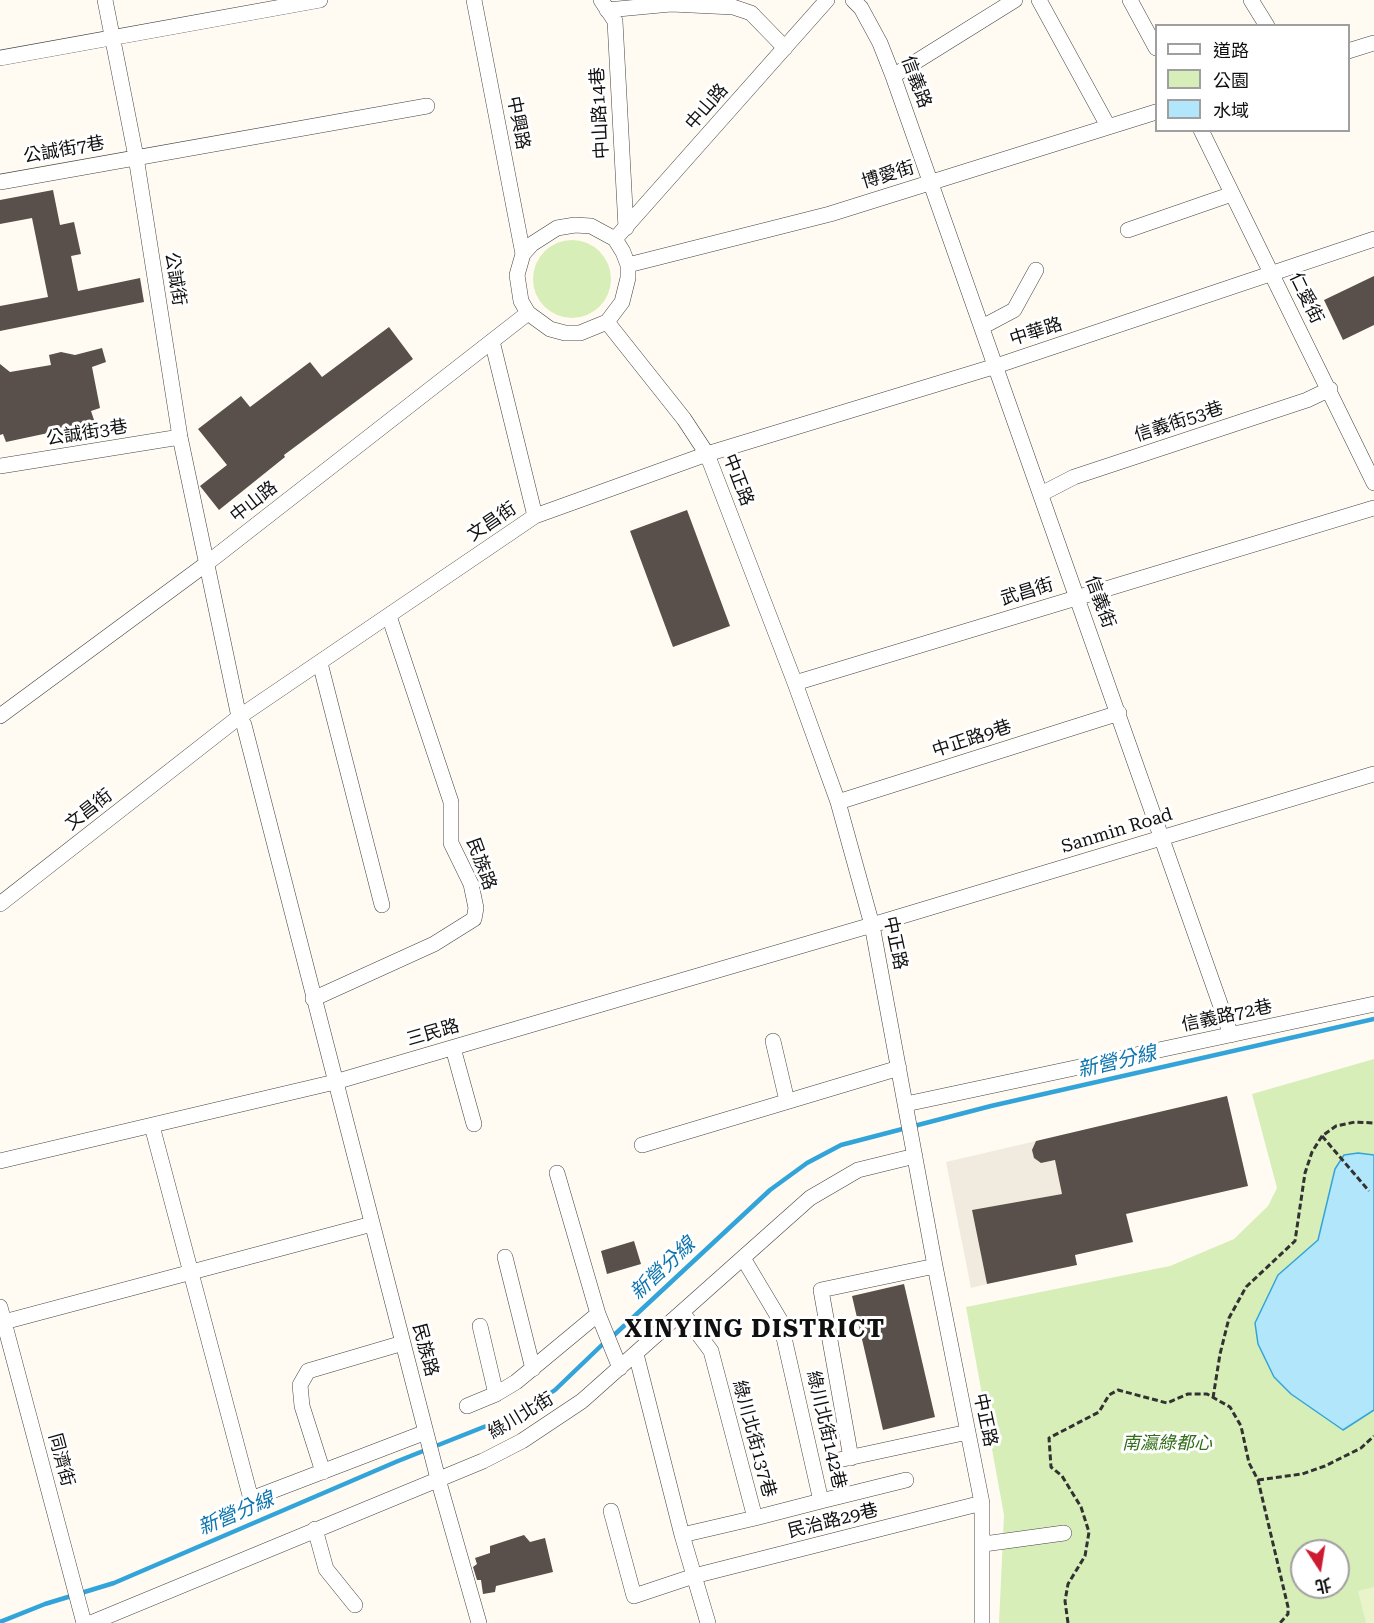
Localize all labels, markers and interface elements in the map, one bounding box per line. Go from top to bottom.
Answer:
legend [1155,24,1350,132]
text: 道路 [1213,40,1249,61]
street label: 信義路 [897,53,935,111]
street label: 中山路14巷 [587,66,613,160]
text: 公園 [1213,70,1249,91]
street label: 中山路 [681,80,733,134]
street label: 中興路 [502,94,534,152]
text: 水域 [1213,100,1249,121]
street label: 公誠街7巷 [22,132,106,168]
street label: 博愛街 [859,157,917,193]
street label: 公誠街 [160,251,190,307]
street label: 仁愛街 [1284,269,1328,327]
street label: 中華路 [1007,313,1065,351]
street label: 信義街53巷 [1132,397,1226,447]
street label: 公誠街3巷 [45,416,129,450]
street label: 中正路 [718,451,758,509]
street label: 中山路 [226,477,282,527]
street label: 文昌街 [464,498,520,546]
street label: 信義街 [1081,573,1119,631]
street label: 武昌街 [998,574,1056,610]
street label: 中正路9巷 [930,716,1014,762]
street label: 文昌街 [61,785,117,835]
street label: Sanmin Road [1059,804,1175,858]
street label: 民族路 [462,835,500,893]
street label: 中正路 [879,914,911,972]
street label: 信義路72巷 [1180,996,1274,1036]
street label: 三民路 [404,1015,462,1051]
water label: 新營分線 [1075,1041,1159,1083]
water label: 新營分線 [626,1233,700,1305]
district label: XINYING DISTRICT [624,1316,886,1344]
street label: 民族路 [408,1321,442,1379]
street label: 綠川北街142巷 [802,1369,850,1491]
street label: 綠川北街137巷 [728,1378,780,1500]
street label: 綠川北街 [485,1388,557,1444]
street label: 中正路 [969,1391,1001,1449]
street label: 同濟街 [44,1431,78,1489]
park label: 南瀛綠都心 [1122,1433,1212,1455]
water label: 新營分線 [194,1487,278,1541]
street label: 民治路29巷 [786,1499,880,1543]
north arrow [1290,1539,1350,1599]
text: 北 [1314,1574,1333,1596]

